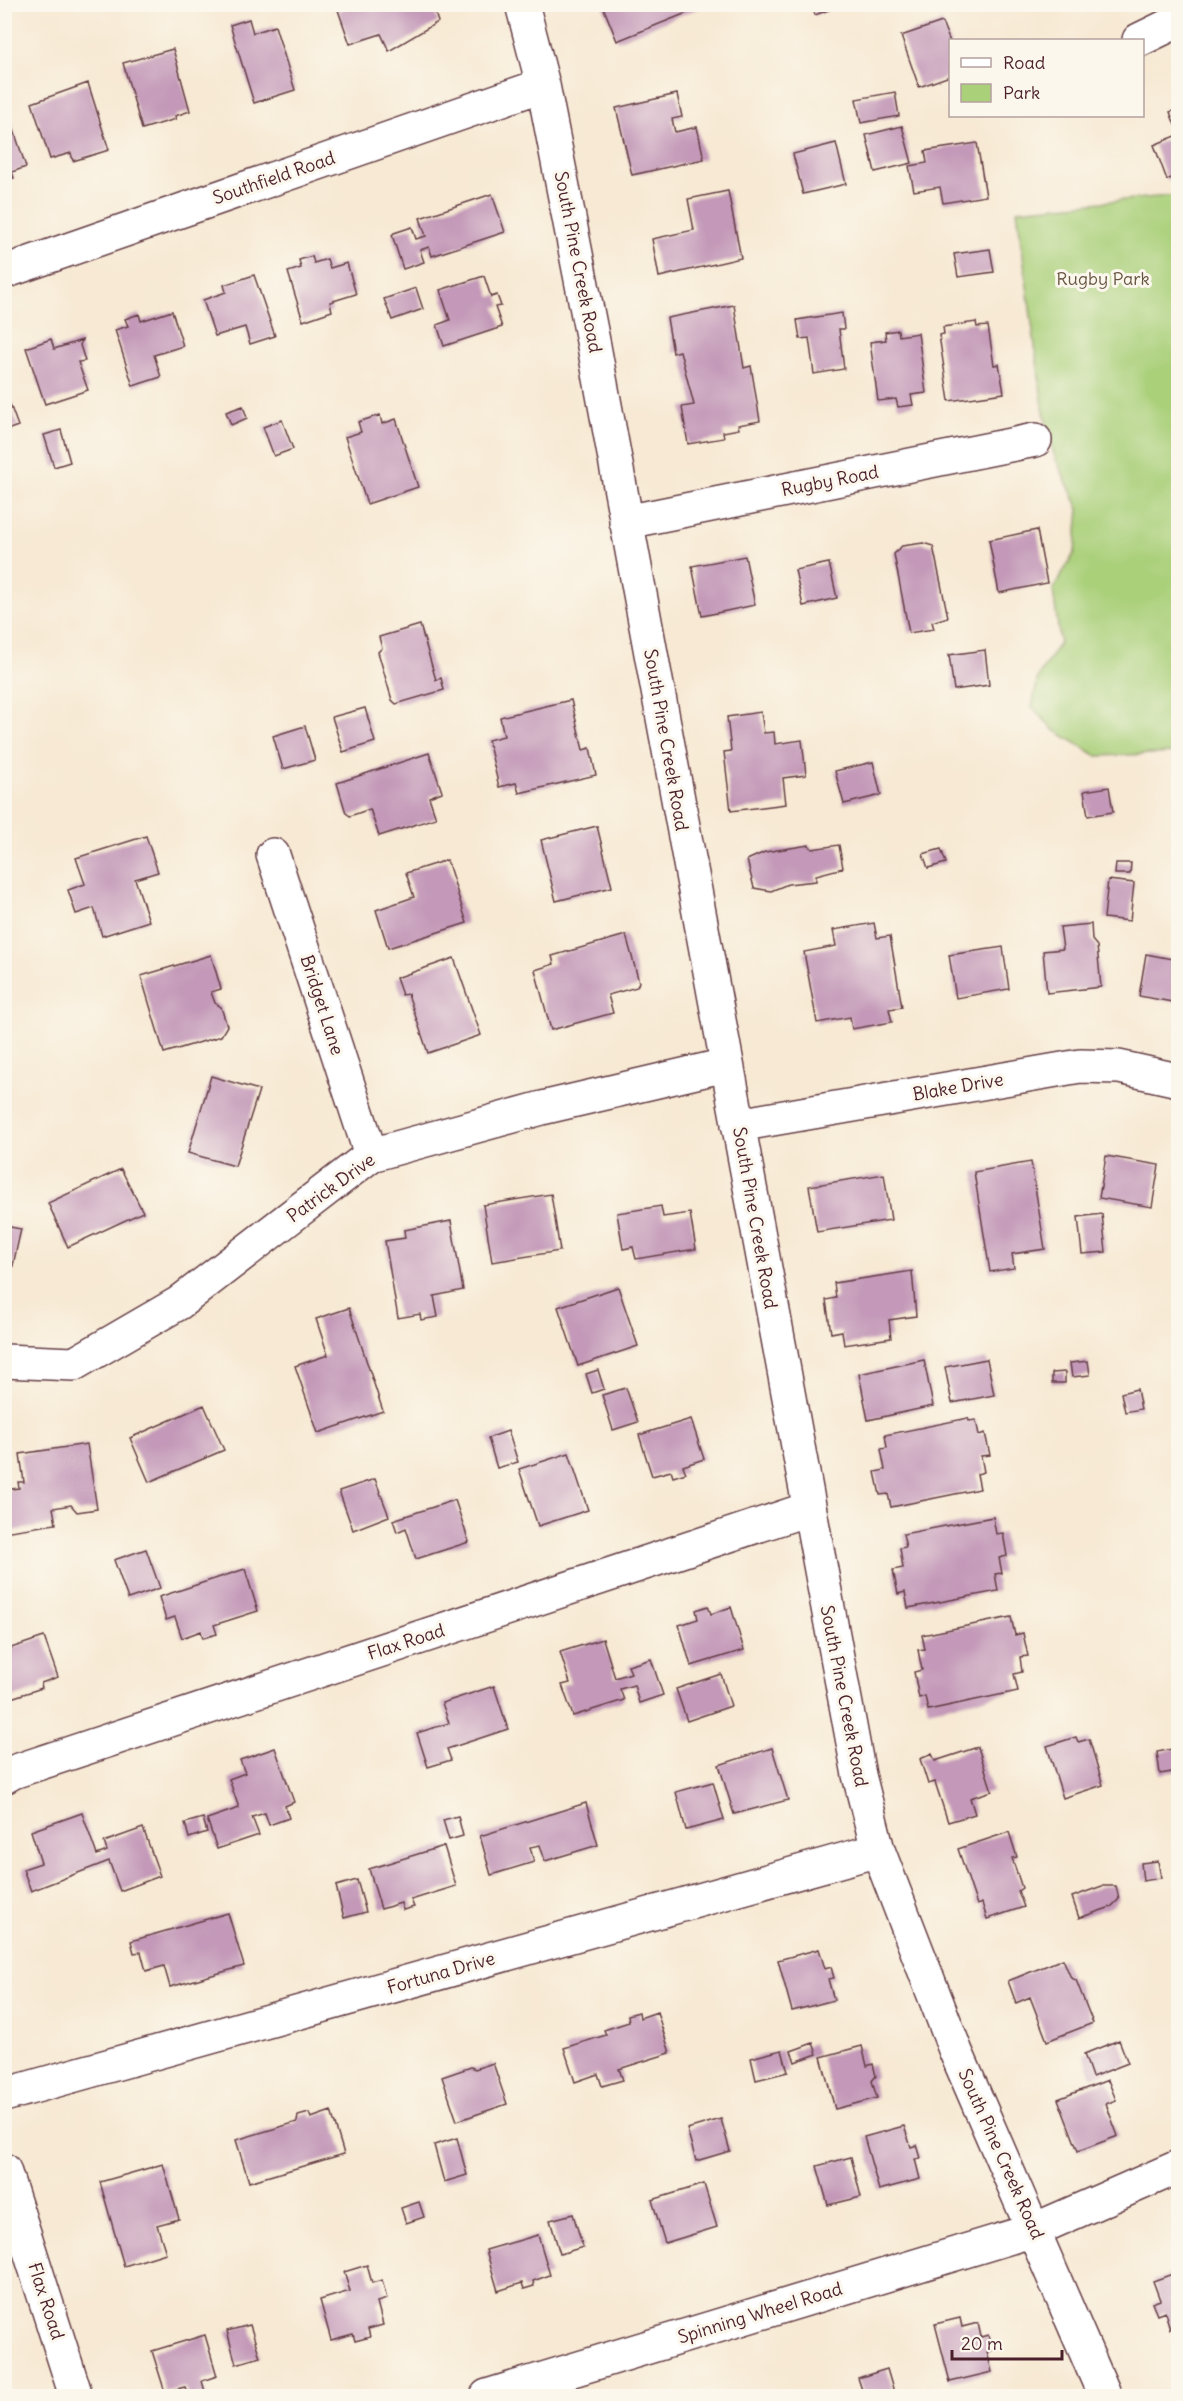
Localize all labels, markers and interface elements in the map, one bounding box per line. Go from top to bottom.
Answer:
legend [949,39,1144,117]
text: Road [1003,51,1046,74]
text: Park [1003,81,1040,104]
street label: Southfield Road [210,146,338,209]
street label: South Pine Creek Road [550,169,607,355]
park label: Rugby Park [1056,267,1150,290]
street label: Rugby Road [779,460,881,501]
street label: South Pine Creek Road [639,647,694,833]
street label: Bridget Lane [295,952,349,1058]
street label: Blake Drive [911,1067,1005,1106]
street label: South Pine Creek Road [728,1125,783,1311]
street label: Patrick Drive [282,1148,379,1227]
street label: South Pine Creek Road [816,1603,873,1789]
street label: Flax Road [364,1618,448,1665]
street label: Fortuna Drive [384,1946,497,1999]
street label: South Pine Creek Road [953,2065,1050,2243]
street label: Flax Road [23,2259,70,2343]
street label: Spinning Wheel Road [675,2276,845,2348]
scale bar [952,2323,1062,2361]
text: 20 m [961,2332,1003,2355]

